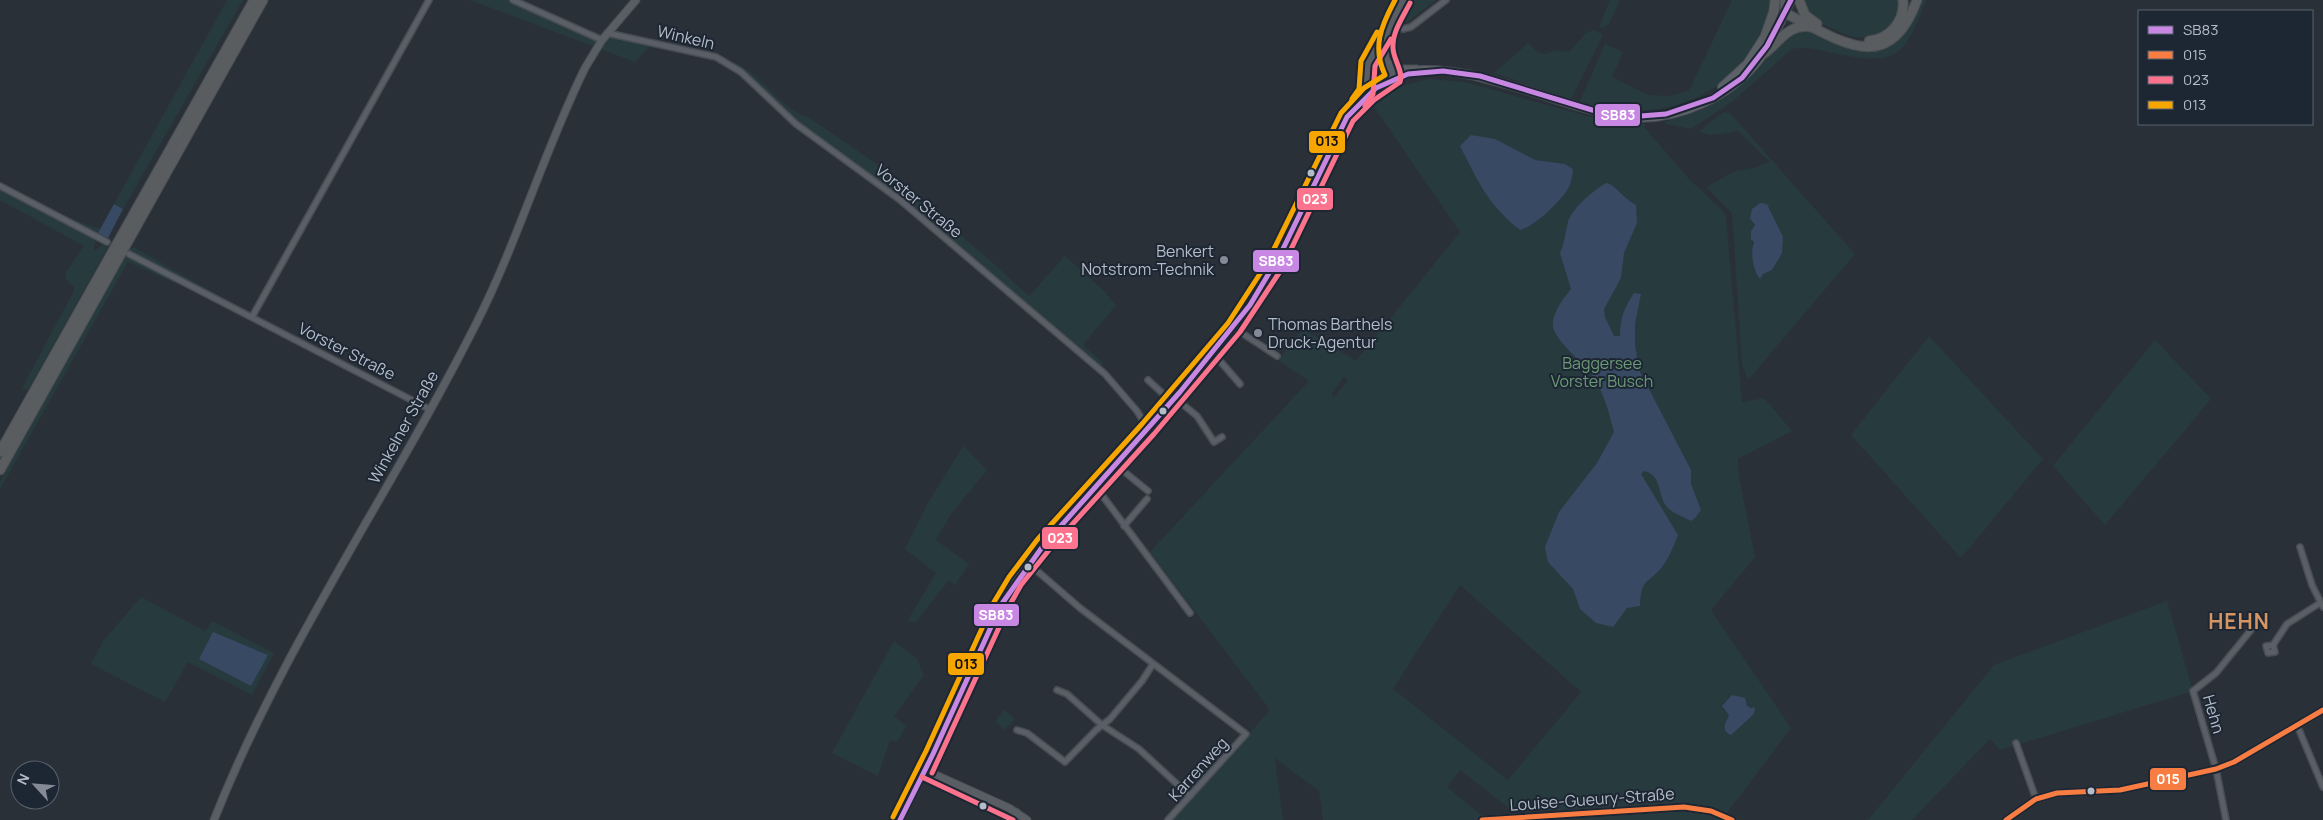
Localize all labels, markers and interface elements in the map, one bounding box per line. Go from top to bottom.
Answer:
legend [2138,10,2313,125]
text: SB83 [2183,19,2218,40]
street label: Winkeln [655,20,717,54]
text: 015 [2183,44,2207,65]
text: 023 [2183,69,2209,90]
text: 013 [2183,94,2206,115]
line badge: SB83 [1594,103,1641,127]
text: SB83 [1601,105,1635,124]
line badge: 013 [1308,130,1346,154]
text: 013 [1315,131,1339,150]
street label: Vorster Straße [871,159,967,243]
unlabelled marker [1306,168,1316,178]
line badge: 023 [1296,187,1334,211]
text: 023 [1302,189,1328,208]
place label: Benkert Notstrom-Technik [1081,240,1215,280]
line badge: SB83 [1252,249,1300,273]
text: SB83 [1259,251,1293,270]
marker: Benkert Notstrom-Technik [1218,254,1230,266]
place label: Thomas Barthels Druck-Agentur [1268,313,1392,353]
street label: Vorster Straße [295,317,399,385]
marker: Thomas Barthels Druck-Agentur [1252,327,1264,339]
park label: Baggersee Vorster Busch [1551,352,1653,392]
street label: Winkelner Straße [363,367,443,487]
unlabelled marker [1158,406,1168,416]
line badge: 023 [1041,526,1079,550]
text: 023 [1047,528,1073,547]
unlabelled marker [1023,562,1033,572]
line badge: SB83 [973,603,1020,627]
text: SB83 [979,605,1013,624]
district label: HEHN [2208,607,2270,635]
line badge: 013 [947,652,985,676]
text: 013 [954,654,978,673]
street label: Hehn [2198,692,2230,736]
street label: Karrenweg [1163,732,1233,806]
north arrow [10,760,60,810]
line badge: 015 [2149,767,2187,791]
text: 015 [2156,769,2180,788]
text: N [12,770,34,788]
street label: Louise-Gueury-Straße [1509,782,1675,816]
unlabelled marker [2086,786,2096,796]
unlabelled marker [978,801,988,811]

